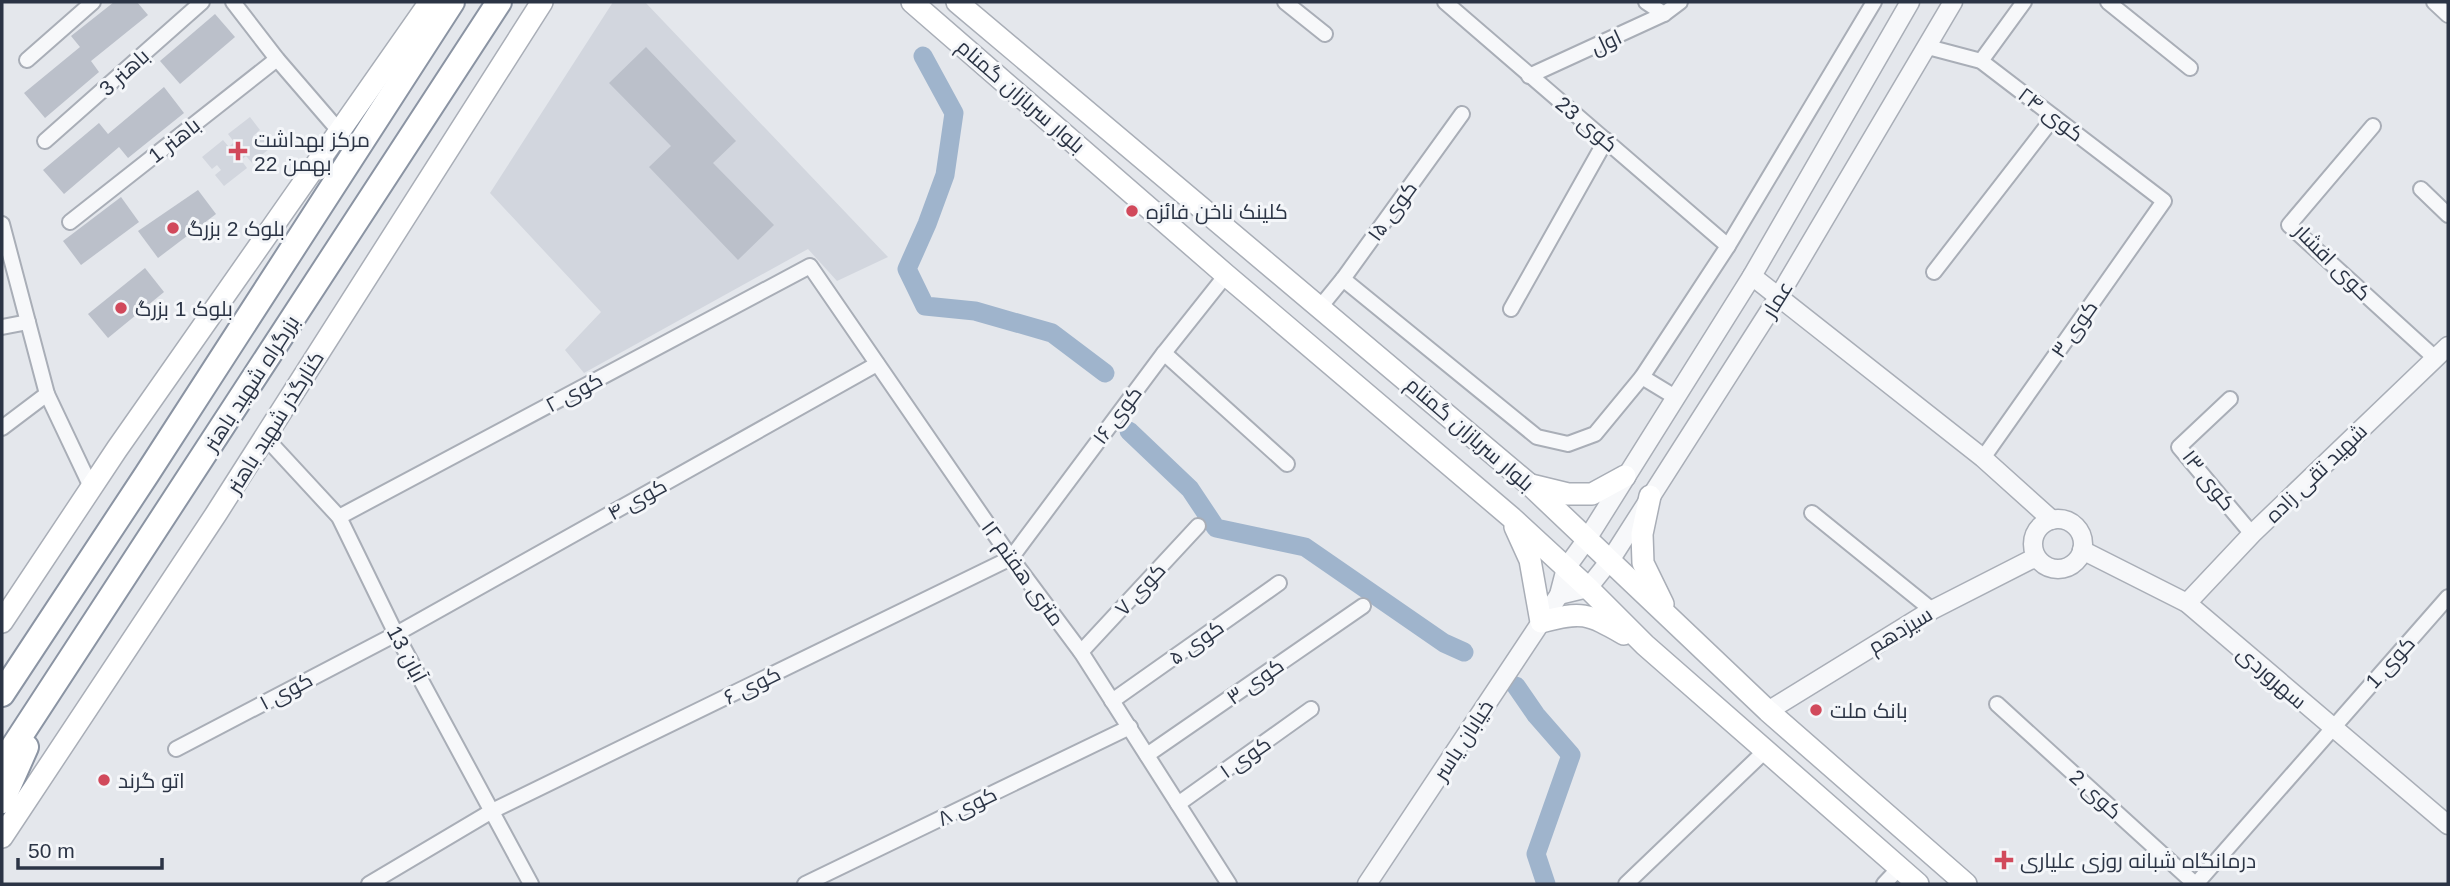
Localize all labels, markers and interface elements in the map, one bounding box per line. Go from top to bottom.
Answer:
street label: اول [1587,25,1626,61]
street label: بلوار سربازان گمنام [951,34,1089,160]
street label: باهنر 3 [95,44,154,101]
street label: کوی ۲۴ [2013,82,2088,147]
street label: کوی 23 [1550,92,1622,158]
street label: باهنر 1 [144,113,205,168]
place label: مرکز بهداشت 22 بهمن [254,128,370,177]
marker: مرکز بهداشت 22 بهمن [228,141,248,161]
street label: کوی ۱۵ [1363,177,1423,246]
place label: کلینک ناخن فائزه [1146,200,1288,225]
marker: کلینک ناخن فائزه [1124,203,1140,219]
place label: بلوک 2 بزرگ [187,217,285,241]
street label: کوی افشار [2288,218,2376,306]
marker: بلوک 2 بزرگ [165,220,181,236]
street label: عمار [1757,277,1798,323]
street label: کوی ۳ [2046,296,2103,363]
place label: بلوک 1 بزرگ [135,297,233,321]
marker: بلوک 1 بزرگ [113,300,129,316]
street label: بزرگراه شهید باهنر [198,311,305,457]
street label: کنارگذر شهید باهنر [221,347,330,499]
street label: کوی ۲ [542,368,607,418]
street label: بلوار سربازان گمنام [1400,372,1538,498]
street label: کوی ۱۶ [1088,382,1148,450]
street label: شهید تقی زاده [2261,419,2373,528]
street label: کوی ۱۳ [2177,445,2240,516]
street label: کوی ۴ [603,473,671,526]
street label: ۱۲ متری هفتم [975,516,1069,632]
street label: کوی ۷ [1110,558,1171,621]
street label: سیزدهم [1864,602,1938,661]
street label: کوی ۵ [1164,615,1229,671]
street label: 13 آبان [381,622,432,687]
street label: کوی 1 [2361,631,2421,694]
street label: سهروردی [2232,641,2311,715]
street label: کوی ۳ [1222,653,1289,710]
street label: کوی ۶ [720,662,785,710]
street label: کوی ۱ [256,668,317,716]
street label: خیابان یاسر [1428,696,1499,786]
place label: بانک ملت [1830,699,1908,722]
marker: بانک ملت [1808,702,1824,718]
street label: کوی ۱ [1215,731,1276,784]
street label: کوی 2 [2064,765,2127,825]
place label: اتو گرند [118,769,185,793]
marker: اتو گرند [96,772,112,788]
street label: کوی ۸ [934,782,1001,832]
scale bar [18,826,161,870]
text: 50 m [28,839,75,862]
place label: درمانگاه شبانه روزی علیاری [2020,849,2256,874]
marker: درمانگاه شبانه روزی علیاری [1994,850,2014,870]

